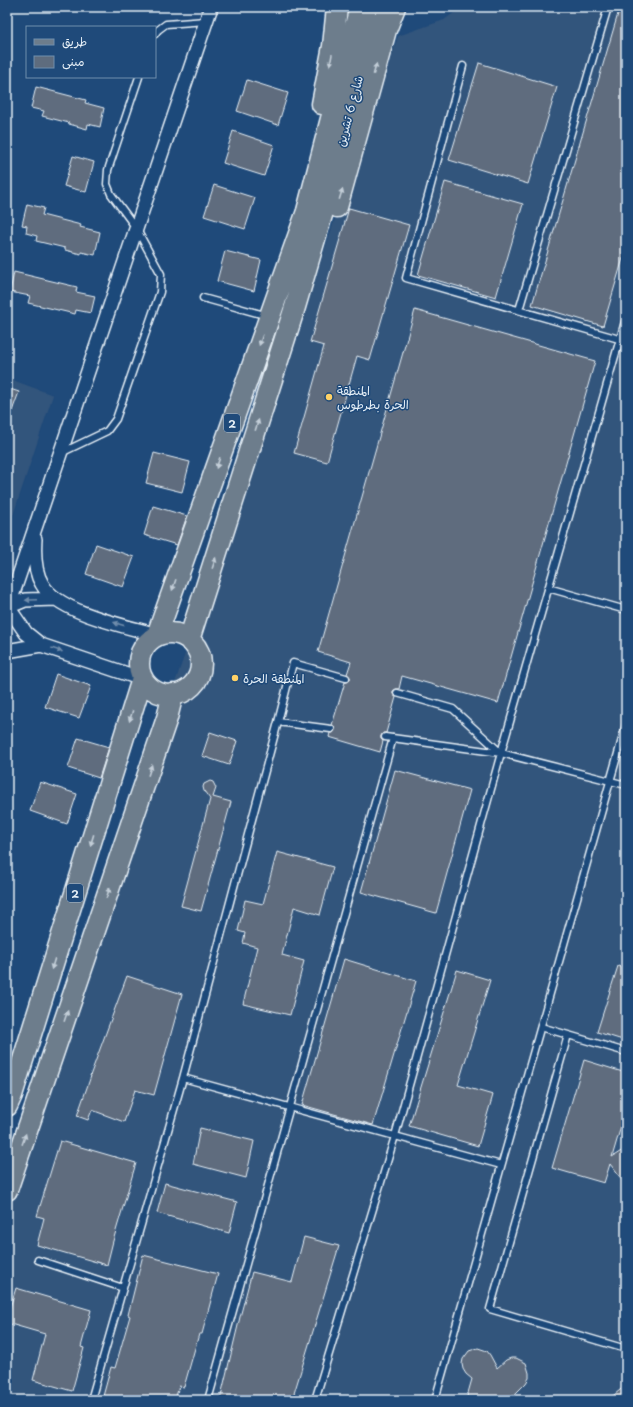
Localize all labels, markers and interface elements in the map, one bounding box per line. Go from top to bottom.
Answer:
legend [26,26,156,78]
text: طريق [62,32,87,50]
text: مبنى [62,52,85,70]
one-way arrow [327,53,333,66]
one-way arrow [372,63,378,75]
street label: شارع 6 تشرين [331,74,368,149]
one-way arrow [338,188,344,200]
one-way arrow [258,335,264,347]
place label: المنطقة الحرة بطرطوس [337,381,409,413]
marker: المنطقة الحرة بطرطوس [324,392,334,402]
road number: 2 [224,414,240,432]
one-way arrow [254,419,260,431]
one-way arrow [214,457,220,469]
one-way arrow [211,556,217,568]
one-way arrow [171,580,177,592]
one-way arrow [25,597,38,604]
one-way arrow [113,621,125,627]
one-way arrow [51,648,63,654]
place label: المنطقة الحرة [243,669,305,687]
marker: المنطقة الحرة [230,673,240,683]
one-way arrow [128,710,134,722]
one-way arrow [147,764,153,776]
one-way arrow [89,834,95,846]
road number: 2 [67,884,83,902]
one-way arrow [105,887,111,899]
one-way arrow [50,959,56,971]
one-way arrow [63,1010,69,1022]
one-way arrow [21,1133,27,1145]

